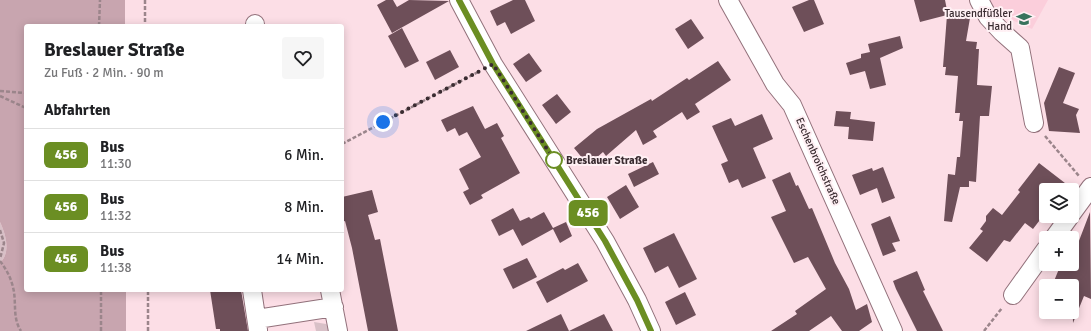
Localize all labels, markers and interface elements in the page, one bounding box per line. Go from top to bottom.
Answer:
place label: Tausendfüßler Hand [944,7,1012,33]
school or university icon: Tausendfüßler Hand [1015,10,1033,28]
button: heart [282,37,324,79]
text: Breslauer Straße [44,38,185,62]
text: Zu Fuß · 2 Min. · 90 m [44,65,164,81]
text: Abfahrten [44,101,111,119]
your location [373,112,393,132]
street label: Eschenbroichstraße [793,115,843,207]
text: Bus [100,138,124,156]
text: 456 [55,146,77,163]
text: 6 Min. [284,146,324,164]
marker: Breslauer Straße [545,151,563,169]
place label: Breslauer Straße [566,154,648,167]
text: 11:30 [100,156,132,172]
map controls [1039,183,1079,319]
button: layers [1039,183,1079,223]
text: Bus [100,190,124,208]
text: 456 [55,198,77,215]
text: 8 Min. [284,198,324,216]
line badge: 456 [565,200,611,226]
text: 456 [577,204,599,221]
text: 11:32 [100,208,132,224]
button: + [1039,231,1079,271]
text: Bus [100,242,124,260]
text: 456 [55,250,77,267]
text: 14 Min. [276,250,324,268]
text: 11:38 [100,260,132,276]
button: − [1039,279,1079,319]

